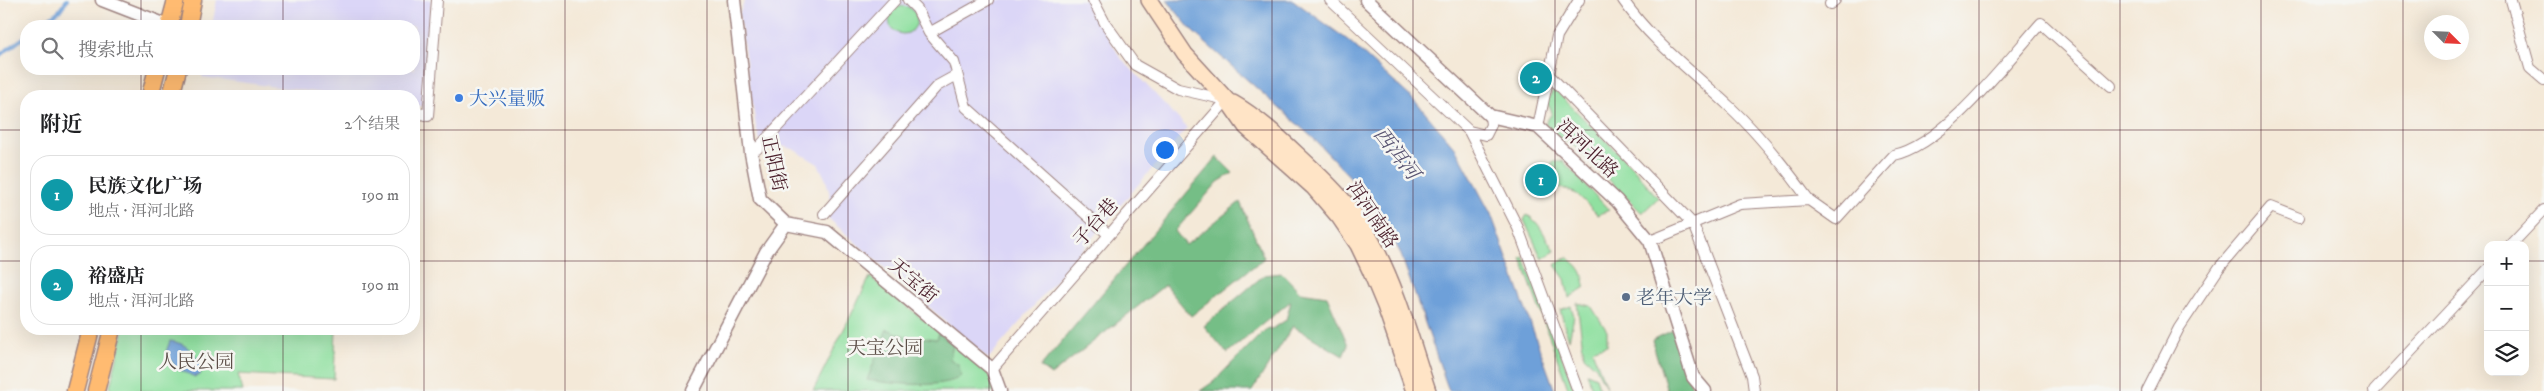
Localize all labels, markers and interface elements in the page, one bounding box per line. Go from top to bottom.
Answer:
north arrow [2424,15,2469,60]
search box [20,20,420,75]
icon: search [38,34,66,62]
text: 搜索地点 [78,39,154,62]
pin: 2 [1520,59,1552,97]
place label: 大兴量贩 [469,88,545,111]
marker: 大兴量贩 [453,92,465,104]
text: 附近 [40,112,82,138]
text: 2个结果 [344,114,400,134]
street label: 洱河北路 [1551,115,1623,183]
water label: 西洱河 [1367,123,1426,188]
street label: 正阳街 [756,133,791,194]
your location [1152,137,1178,163]
pin: 1 [1525,161,1557,199]
text: 民族文化广场 [88,175,202,198]
street label: 洱河南路 [1341,177,1403,253]
text: 1 [54,185,60,205]
text: 190 m [361,185,399,205]
street label: 子台巷 [1069,194,1124,252]
text: 地点 · 洱河北路 [88,201,195,221]
map controls [2484,241,2529,376]
button: + [2484,241,2529,286]
street label: 天宝街 [884,254,942,308]
text: 裕盛店 [88,265,145,288]
text: 2 [53,275,61,295]
text: 190 m [361,275,399,295]
button: − [2484,286,2529,331]
place label: 老年大学 [1636,287,1712,310]
text: 地点 · 洱河北路 [88,291,195,311]
marker: 老年大学 [1620,291,1632,303]
button: layers [2484,331,2529,376]
park label: 天宝公园 [847,337,923,360]
park label: 人民公园 [158,351,234,374]

